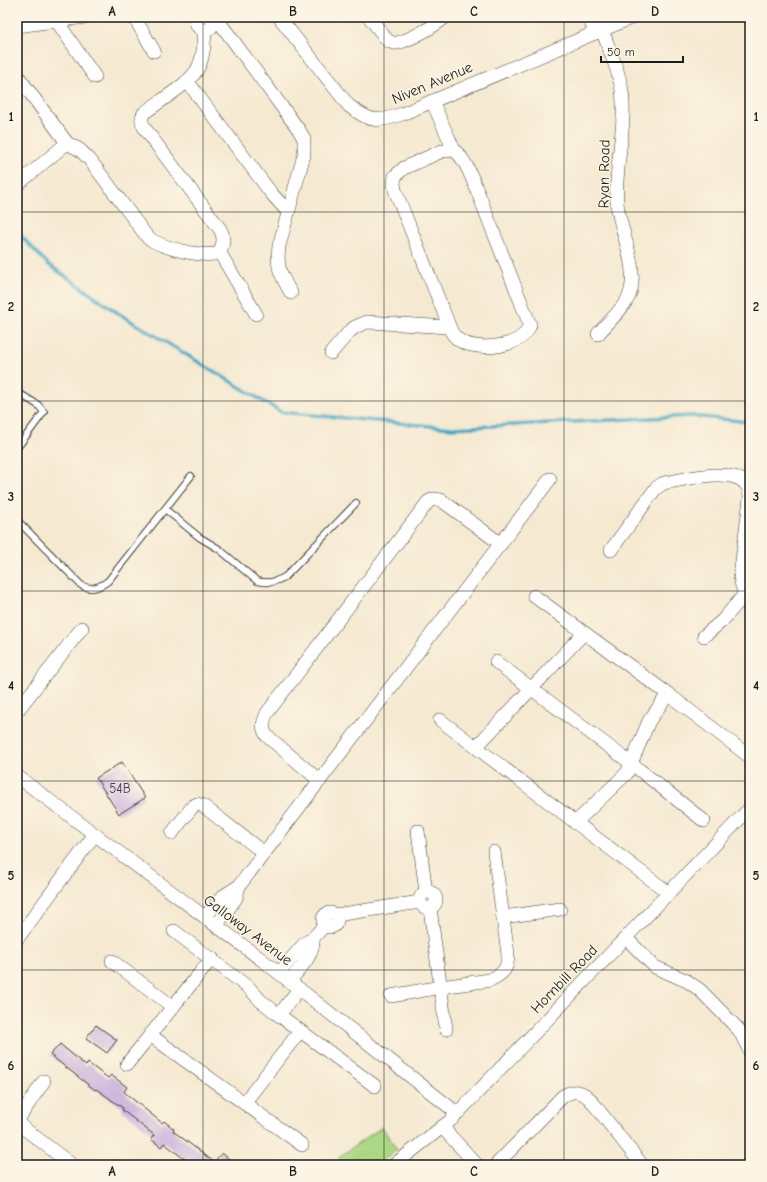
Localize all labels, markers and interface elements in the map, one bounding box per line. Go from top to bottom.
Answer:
text: A [108,4,116,19]
text: B [289,4,297,19]
text: C [470,4,478,19]
text: D [651,4,659,19]
scale bar [601,38,683,64]
text: 50 m [607,45,635,59]
street label: Niven Avenue [389,58,475,108]
text: 1 [8,109,14,124]
text: 1 [753,109,759,124]
street label: Ryan Road [594,139,614,209]
text: 2 [8,299,14,314]
text: 2 [753,299,759,314]
text: 3 [8,489,14,504]
text: 3 [753,489,759,504]
text: 4 [8,678,14,693]
text: 4 [753,678,759,693]
house number: 54B [109,781,131,796]
text: 5 [8,868,15,883]
text: 5 [753,868,760,883]
street label: Galloway Avenue [200,891,296,970]
street label: Hornbill Road [527,941,601,1017]
text: 6 [8,1058,15,1073]
text: 6 [753,1058,760,1073]
text: A [108,1164,116,1179]
text: B [289,1164,297,1179]
text: C [470,1164,478,1179]
text: D [651,1164,659,1179]

